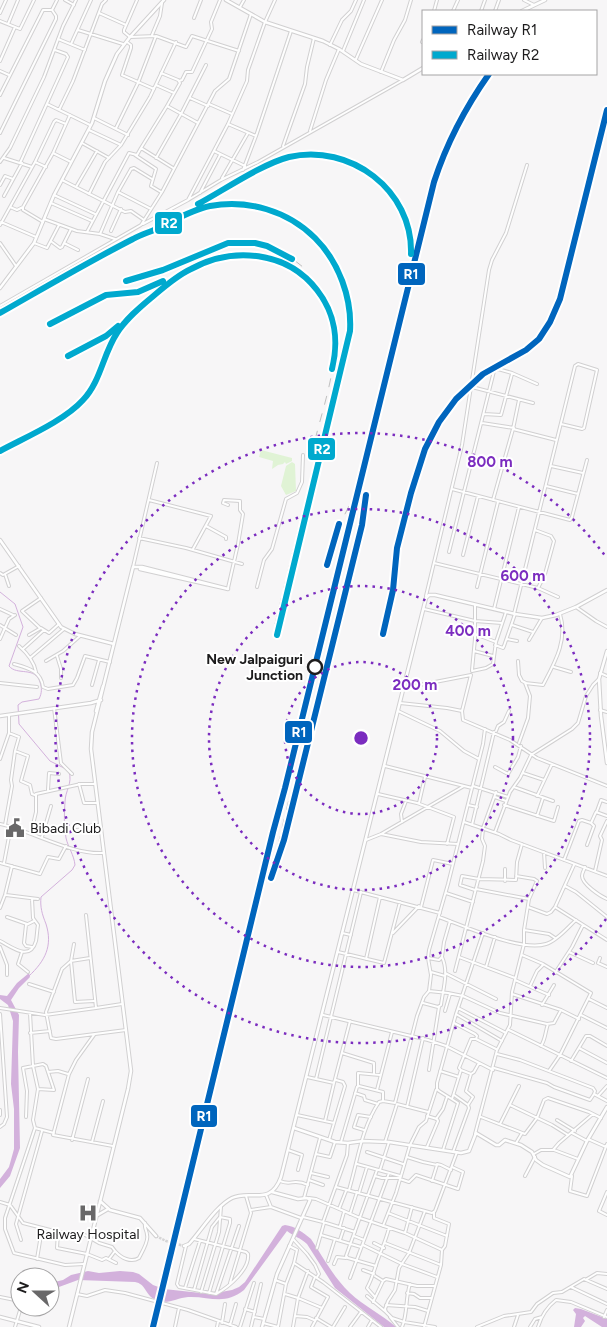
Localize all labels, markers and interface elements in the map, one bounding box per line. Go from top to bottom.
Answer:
legend [422,10,597,75]
text: Railway R1 [467,21,537,39]
text: Railway R2 [467,46,539,64]
line badge: R2 [154,211,183,235]
text: R2 [160,215,178,232]
line badge: R1 [397,262,426,286]
text: R1 [404,266,418,283]
line badge: R2 [307,437,336,461]
text: R2 [313,441,331,458]
text: 800 m [467,453,513,471]
text: 600 m [501,567,545,585]
text: 400 m [445,622,491,640]
place label: New Jalpaiguri Junction [206,651,303,684]
marker: New Jalpaiguri Junction [307,659,323,675]
text: 200 m [393,676,437,694]
line badge: R1 [284,720,313,744]
text: R1 [292,724,306,741]
centre of rings [352,729,370,747]
public building icon: Bibadi Club [4,817,26,839]
place label: Bibadi Club [30,820,101,837]
line badge: R1 [190,1104,218,1128]
text: R1 [197,1108,211,1125]
hospital icon: Railway Hospital [77,1202,99,1224]
place label: Railway Hospital [36,1226,140,1243]
north arrow [10,1267,60,1317]
text: N [13,1279,33,1296]

